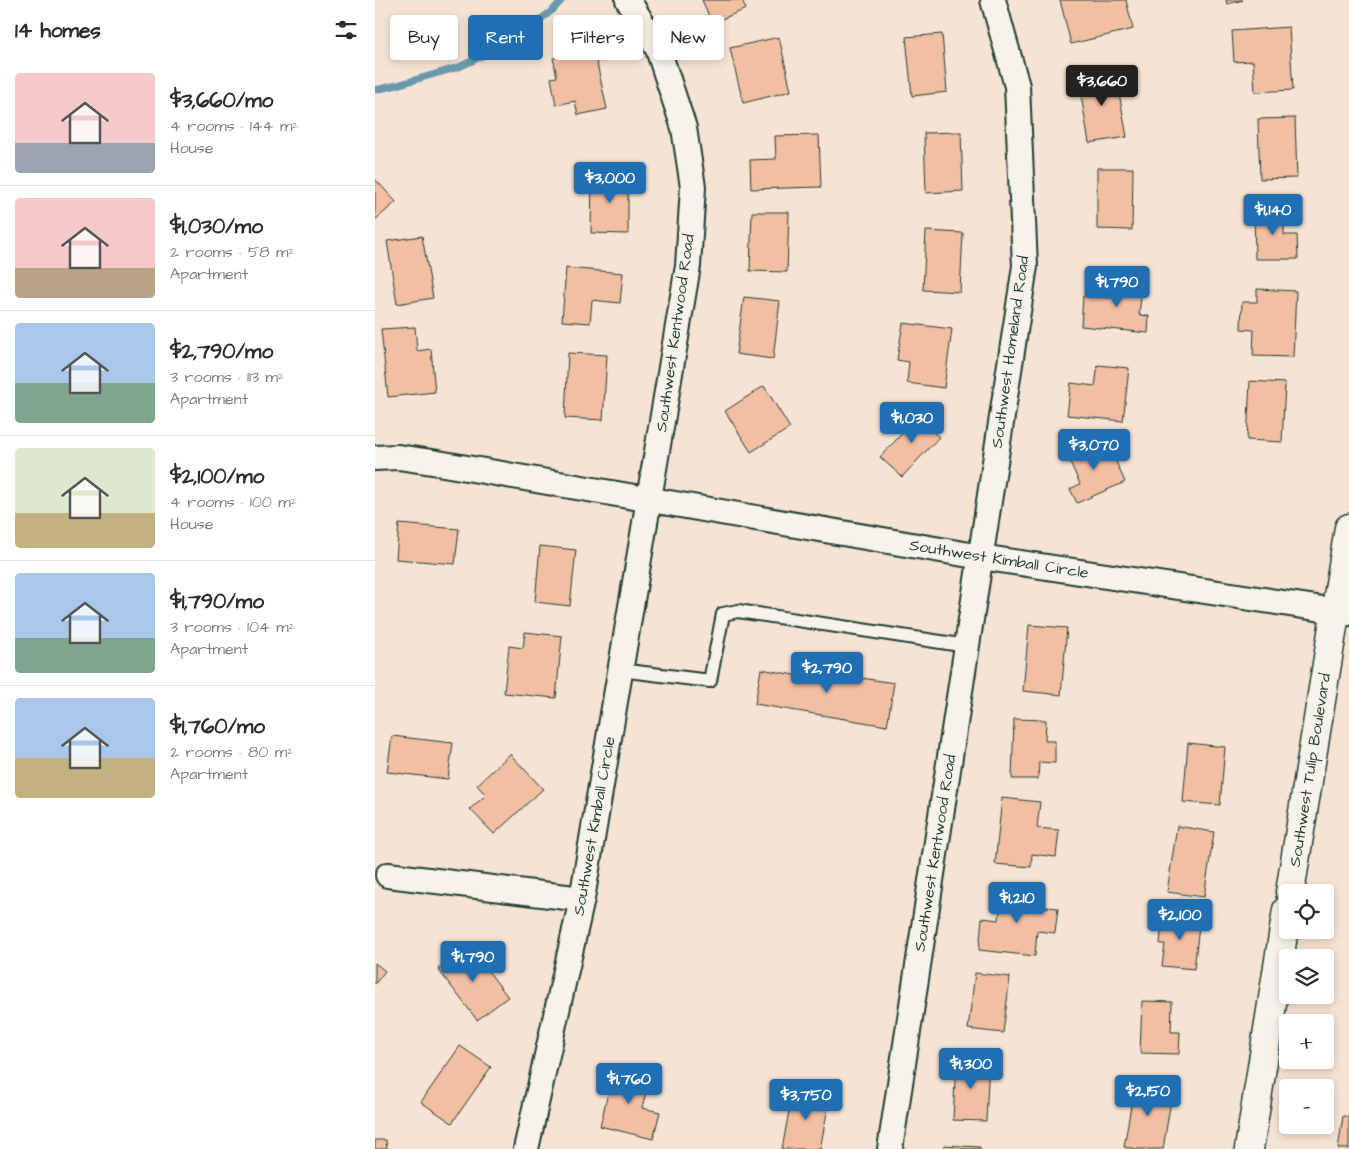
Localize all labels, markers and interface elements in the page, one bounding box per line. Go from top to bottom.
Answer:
chip: Buy [390,15,458,60]
chip: Rent [468,15,543,60]
chip: Filters [553,15,643,60]
chip: New [653,15,724,60]
text: 14 homes [15,16,101,45]
icon: filters [332,16,360,44]
pin: $3,660 [1061,64,1143,107]
text: $3,660 [1077,70,1127,92]
text: $3,660/mo [170,86,273,115]
icon: home [55,93,115,153]
text: 4 rooms · 144 m² [170,115,298,137]
text: House [170,137,214,159]
pin: $3,000 [569,162,651,204]
text: $3,000 [585,167,635,189]
pin: $1,140 [1232,194,1314,236]
text: $1,140 [1255,199,1291,221]
text: $1,030/mo [170,212,263,241]
icon: home [55,218,115,278]
street label: Southwest Kentwood Road [650,233,700,433]
text: 2 rooms · 58 m² [170,241,295,263]
street label: Southwest Homeland Road [986,254,1034,450]
text: Apartment [170,263,248,285]
pin: $1,790 [1076,266,1158,308]
text: $1,790 [1096,271,1138,293]
text: $2,790/mo [170,337,273,366]
icon: home [55,343,115,403]
text: 3 rooms · 113 m² [170,366,284,388]
text: Apartment [170,388,248,410]
pin: $1,030 [871,402,953,444]
text: $1,030 [891,407,933,429]
pin: $3,070 [1053,428,1135,471]
text: $3,070 [1069,434,1119,456]
text: $2,100/mo [170,462,264,491]
icon: home [55,468,115,528]
text: 4 rooms · 100 m² [170,491,297,513]
text: House [170,513,214,535]
street label: Southwest Kimball Circle [908,534,1091,584]
text: $1,790/mo [170,587,264,616]
icon: home [55,593,115,653]
text: 3 rooms · 104 m² [170,616,295,638]
text: Apartment [170,638,248,660]
pin: $2,790 [786,652,868,694]
text: $2,790 [802,657,852,679]
street label: Southwest Tulip Boulevard [1284,672,1336,868]
text: $1,760/mo [170,712,265,741]
icon: home [55,718,115,778]
street label: Southwest Kimball Circle [567,734,621,917]
text: 2 rooms · 80 m² [170,741,293,763]
street label: Southwest Kentwood Road [909,753,961,953]
text: Apartment [170,763,248,785]
pin: $1,210 [976,882,1058,924]
map controls [1279,884,1334,1134]
button: locate [1279,884,1334,939]
text: $1,210 [999,887,1035,909]
pin: $2,100 [1139,898,1221,941]
text: $2,100 [1158,904,1202,926]
pin: $1,790 [432,940,514,983]
text: $1,790 [452,946,494,968]
button: layers [1279,949,1334,1004]
button: + [1279,1014,1334,1069]
pin: $1,300 [930,1048,1012,1090]
text: $1,300 [950,1053,992,1075]
pin: $1,760 [588,1062,670,1105]
text: $1,760 [607,1068,651,1090]
pin: $2,150 [1107,1074,1189,1117]
pin: $3,750 [765,1078,847,1121]
button: − [1279,1079,1334,1134]
text: $2,150 [1126,1080,1170,1102]
text: $3,750 [780,1084,832,1106]

